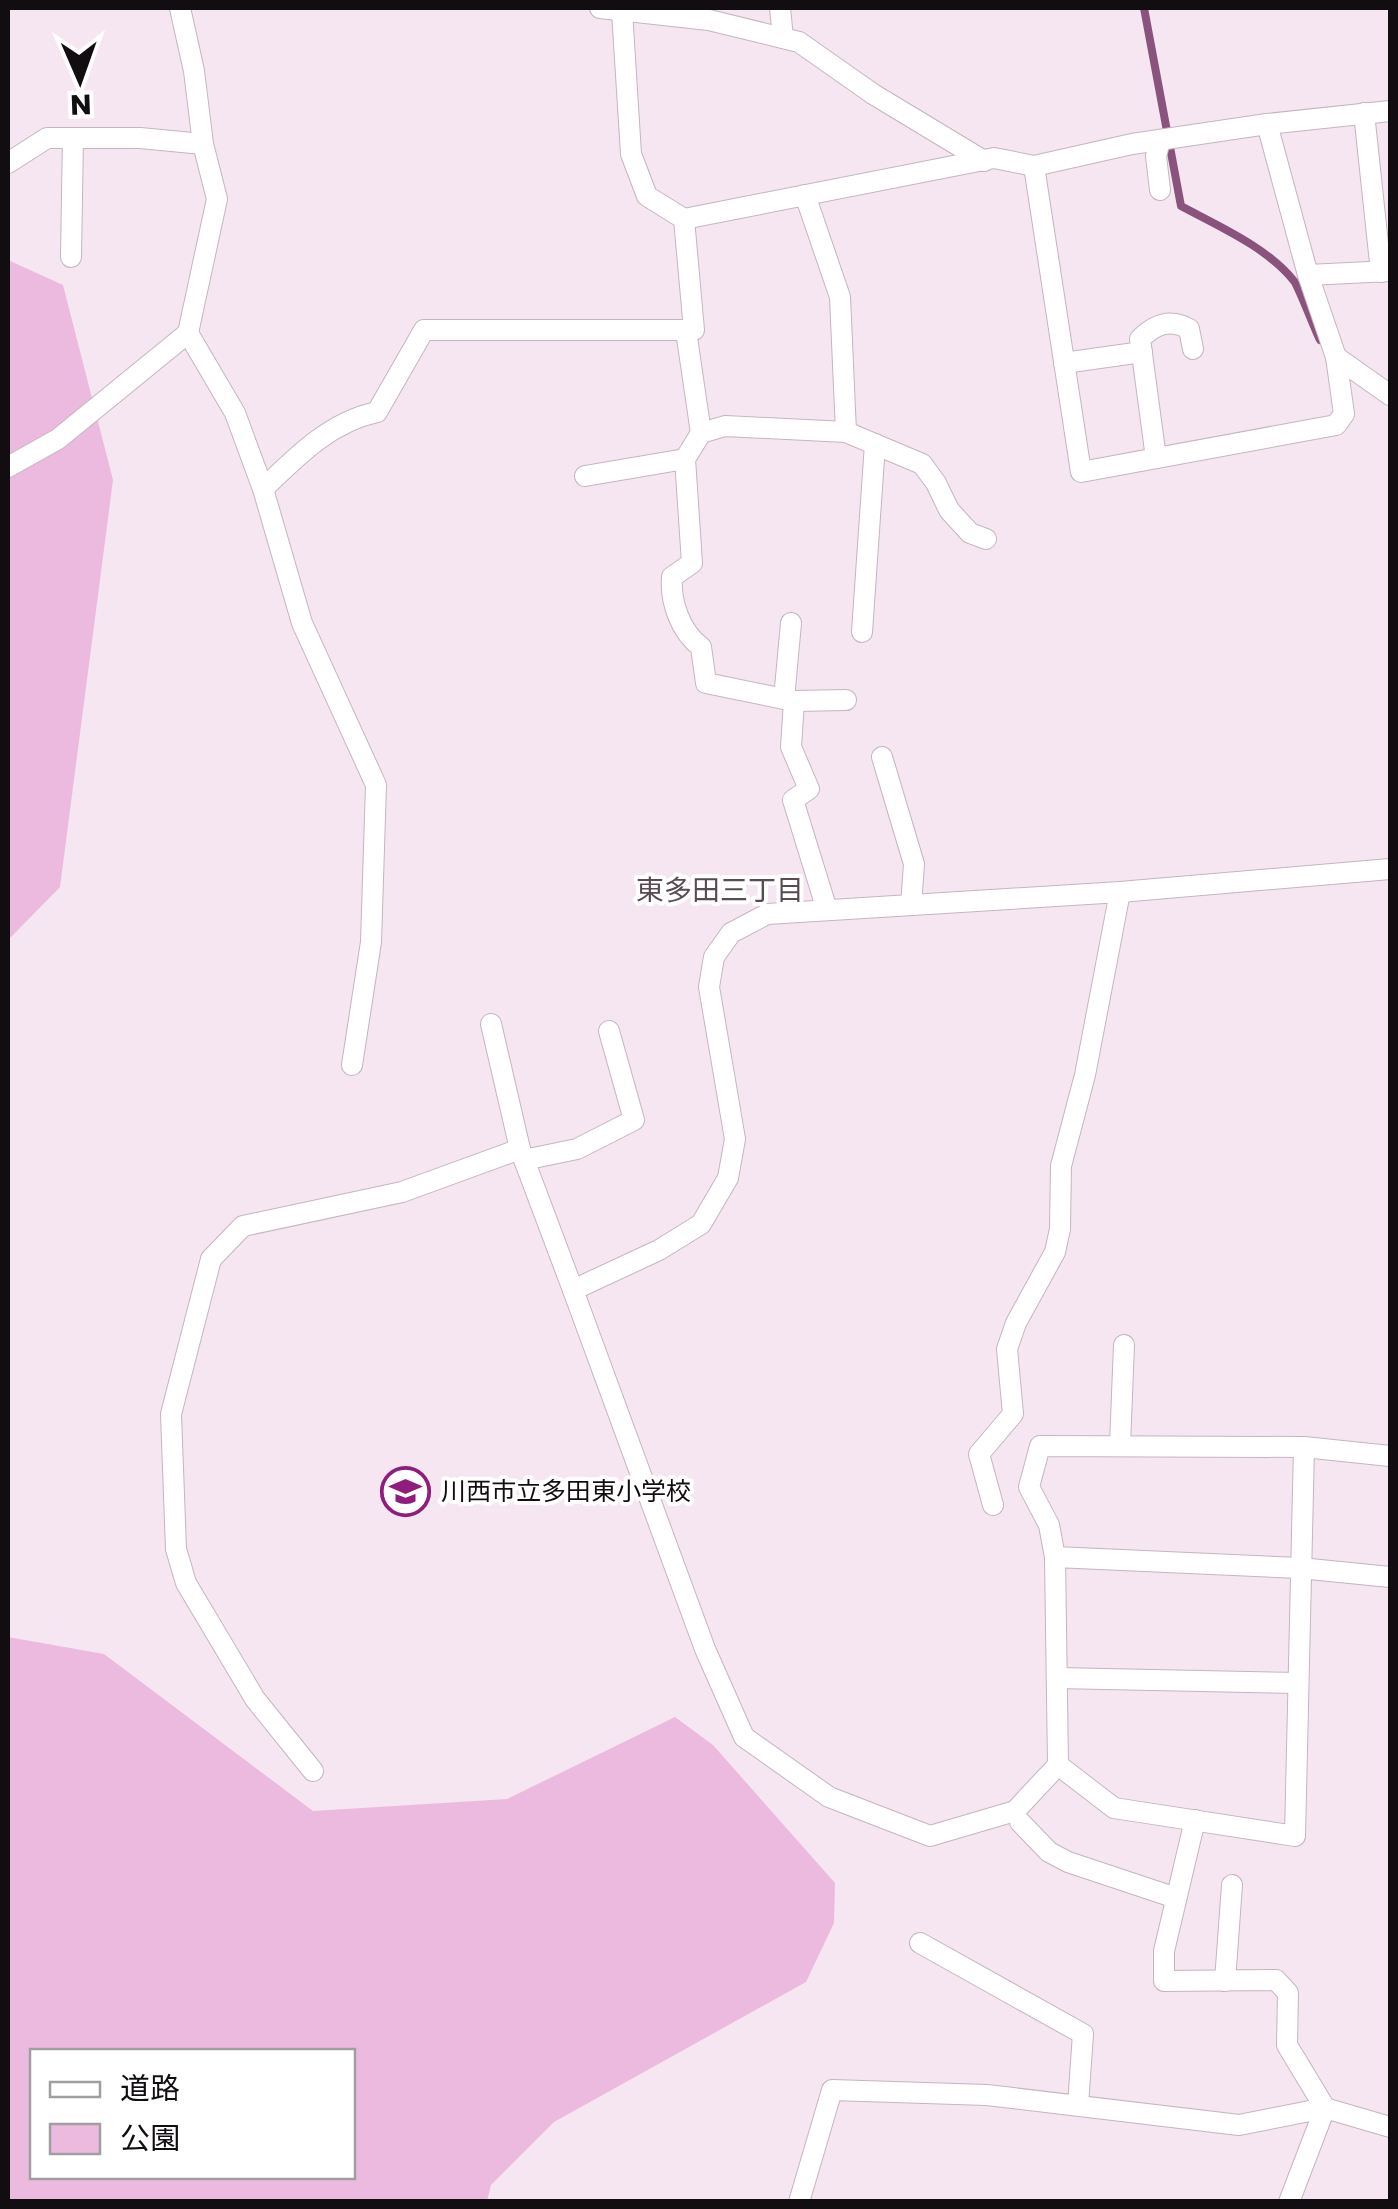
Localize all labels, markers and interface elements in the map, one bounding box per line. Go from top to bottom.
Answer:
north arrow [30,30,130,130]
text: N [70,85,92,124]
district label: 東多田三丁目 [636,871,804,910]
school or university icon: 川西市立多田東小学校 [380,1465,432,1517]
place label: 川西市立多田東小学校 [441,1474,691,1509]
legend [30,2049,355,2179]
text: 道路 [120,2067,180,2110]
text: 公園 [120,2117,180,2160]

